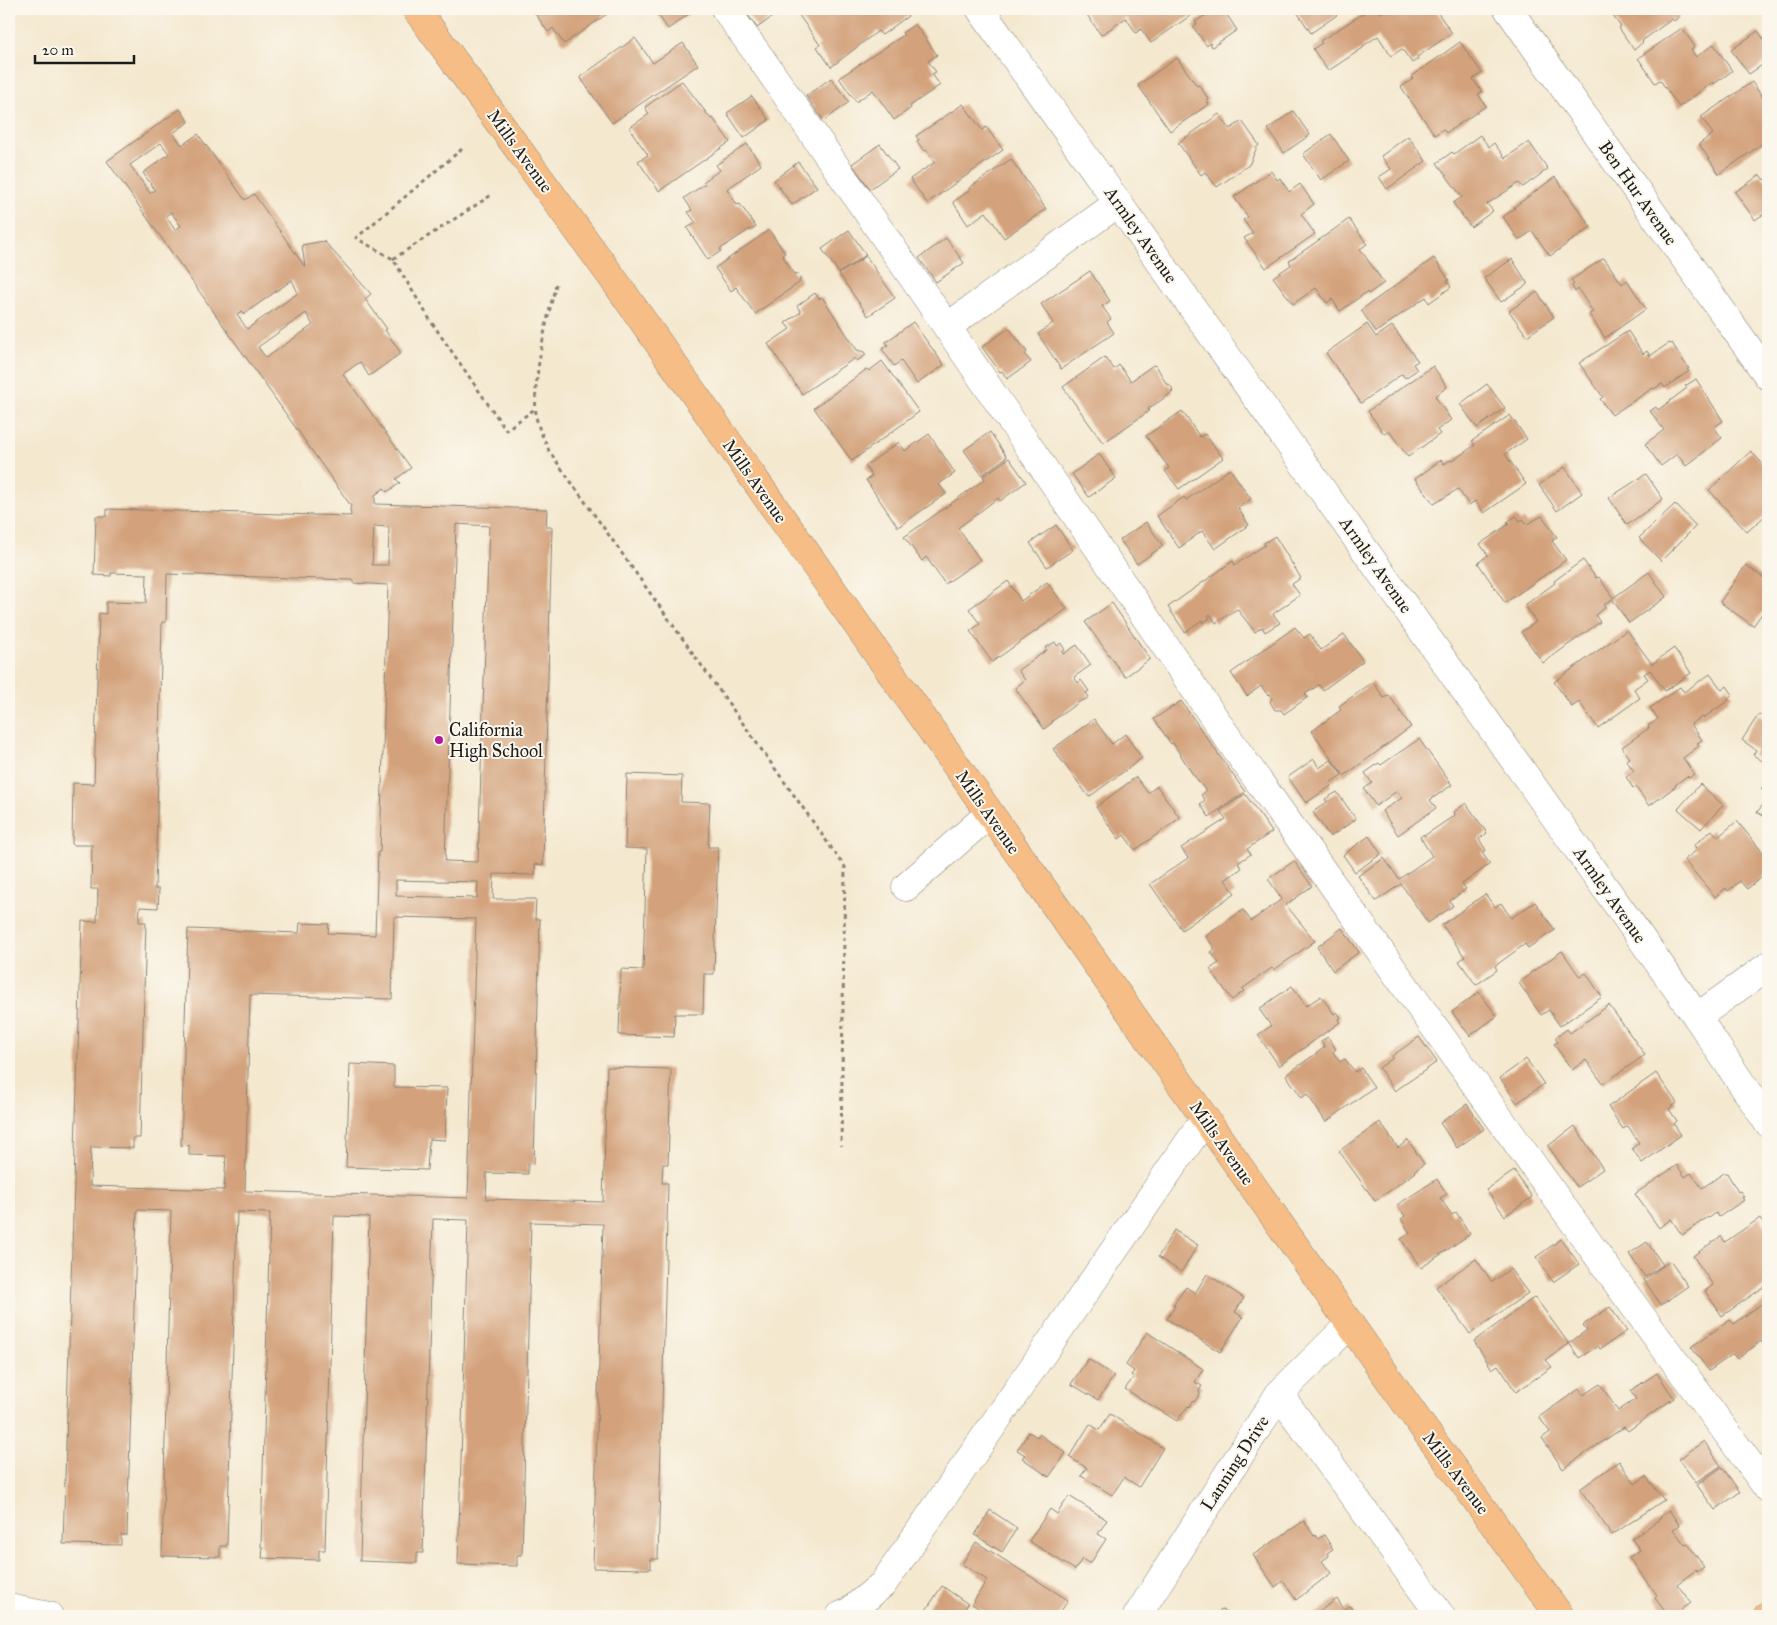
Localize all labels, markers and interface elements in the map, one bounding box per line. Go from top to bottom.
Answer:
scale bar [35,32,134,64]
text: 20 m [42,41,74,59]
street label: Mills Avenue [482,105,558,197]
street label: Ben Hur Avenue [1594,136,1682,250]
street label: Armley Avenue [1099,182,1182,287]
street label: Mills Avenue [718,435,792,527]
street label: Armley Avenue [1334,512,1417,617]
place label: California High School [449,719,543,763]
marker: California High School [433,734,445,746]
street label: Mills Avenue [951,766,1025,858]
street label: Armley Avenue [1568,842,1651,947]
street label: Mills Avenue [1185,1097,1259,1189]
street label: Lanning Drive [1196,1411,1275,1515]
street label: Mills Avenue [1418,1427,1494,1519]

